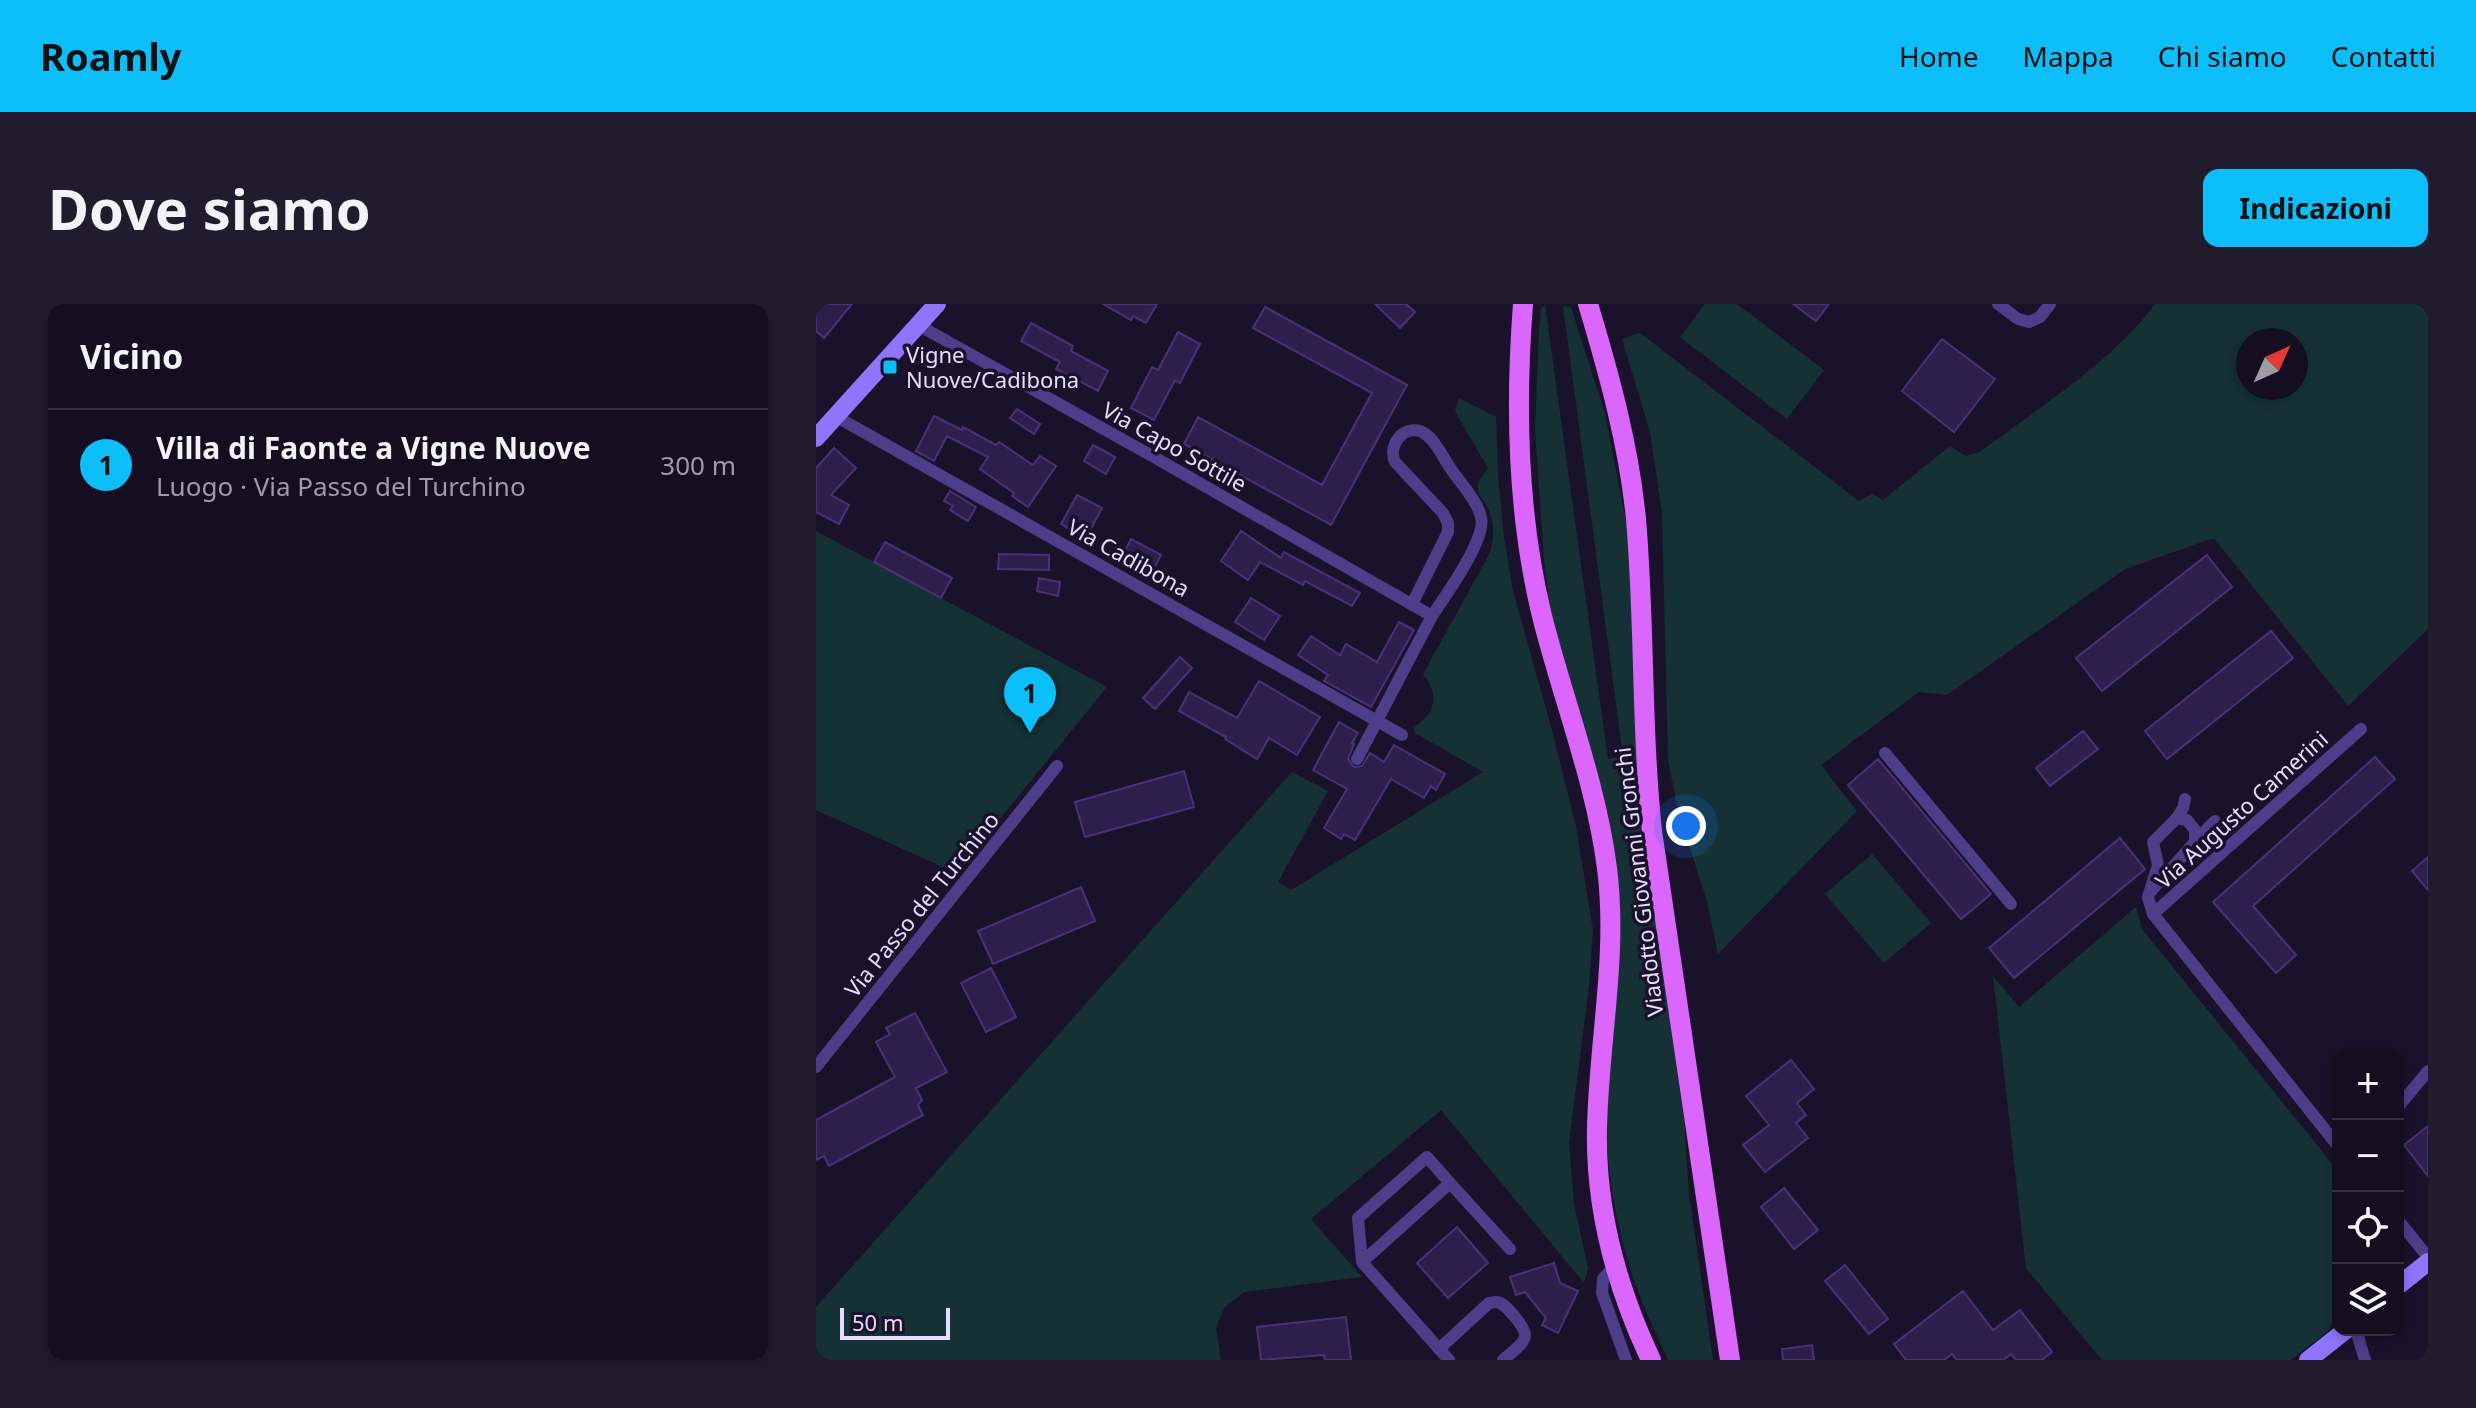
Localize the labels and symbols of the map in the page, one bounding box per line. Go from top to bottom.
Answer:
north arrow [2236,328,2308,400]
place label: Vigne Nuove/Cadibona [906,339,1079,394]
marker: Vigne Nuove/Cadibona [881,358,899,376]
street label: Via Capo Sottile [1097,394,1253,498]
street label: Via Cadibona [1063,511,1195,603]
pin: 1 [1004,667,1056,733]
street label: Via Augusto Camerini [2148,723,2334,895]
street label: Viadotto Giovanni Gronchi [1607,746,1669,1018]
street label: Via Passo del Turchino [837,805,1005,1003]
your location [1666,806,1706,846]
scale bar [840,1304,950,1340]

